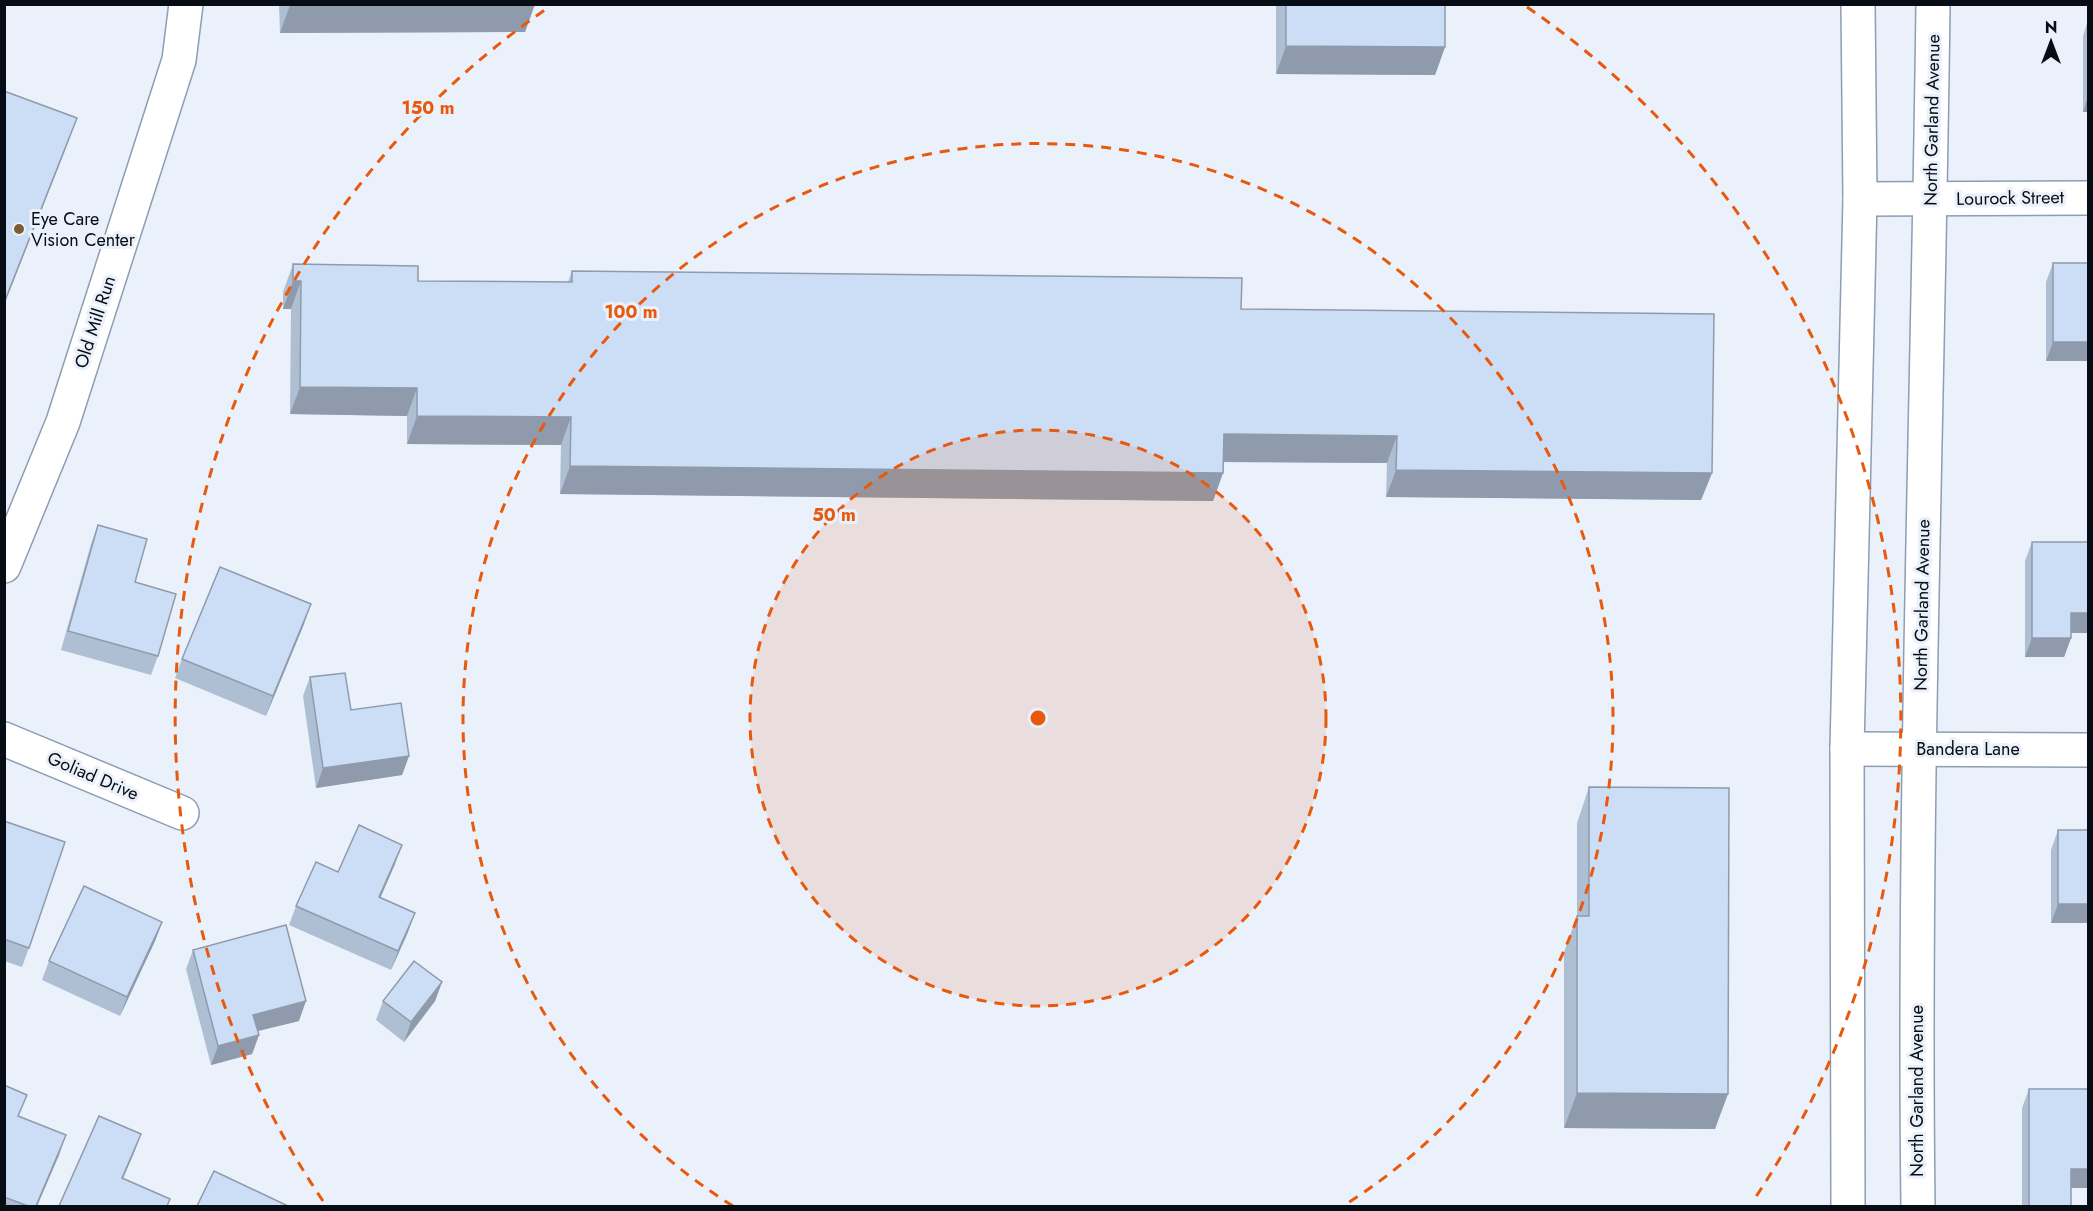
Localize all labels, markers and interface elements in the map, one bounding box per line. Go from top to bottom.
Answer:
north arrow [2021,12,2081,72]
text: N [2045,16,2057,39]
street label: North Garland Avenue [1918,34,1946,206]
text: 150 m [402,95,454,121]
street label: Lourock Street [1956,184,2065,212]
place label: Eye Care Vision Center [31,206,136,253]
marker: Eye Care Vision Center [12,222,26,236]
street label: Old Mill Run [68,272,122,372]
text: 100 m [604,299,658,325]
text: 50 m [812,502,856,528]
street label: North Garland Avenue [1908,519,1936,691]
centre of rings [1028,708,1048,728]
street label: Bandera Lane [1916,736,2020,762]
street label: Goliad Drive [43,745,143,807]
street label: North Garland Avenue [1904,1005,1930,1177]

